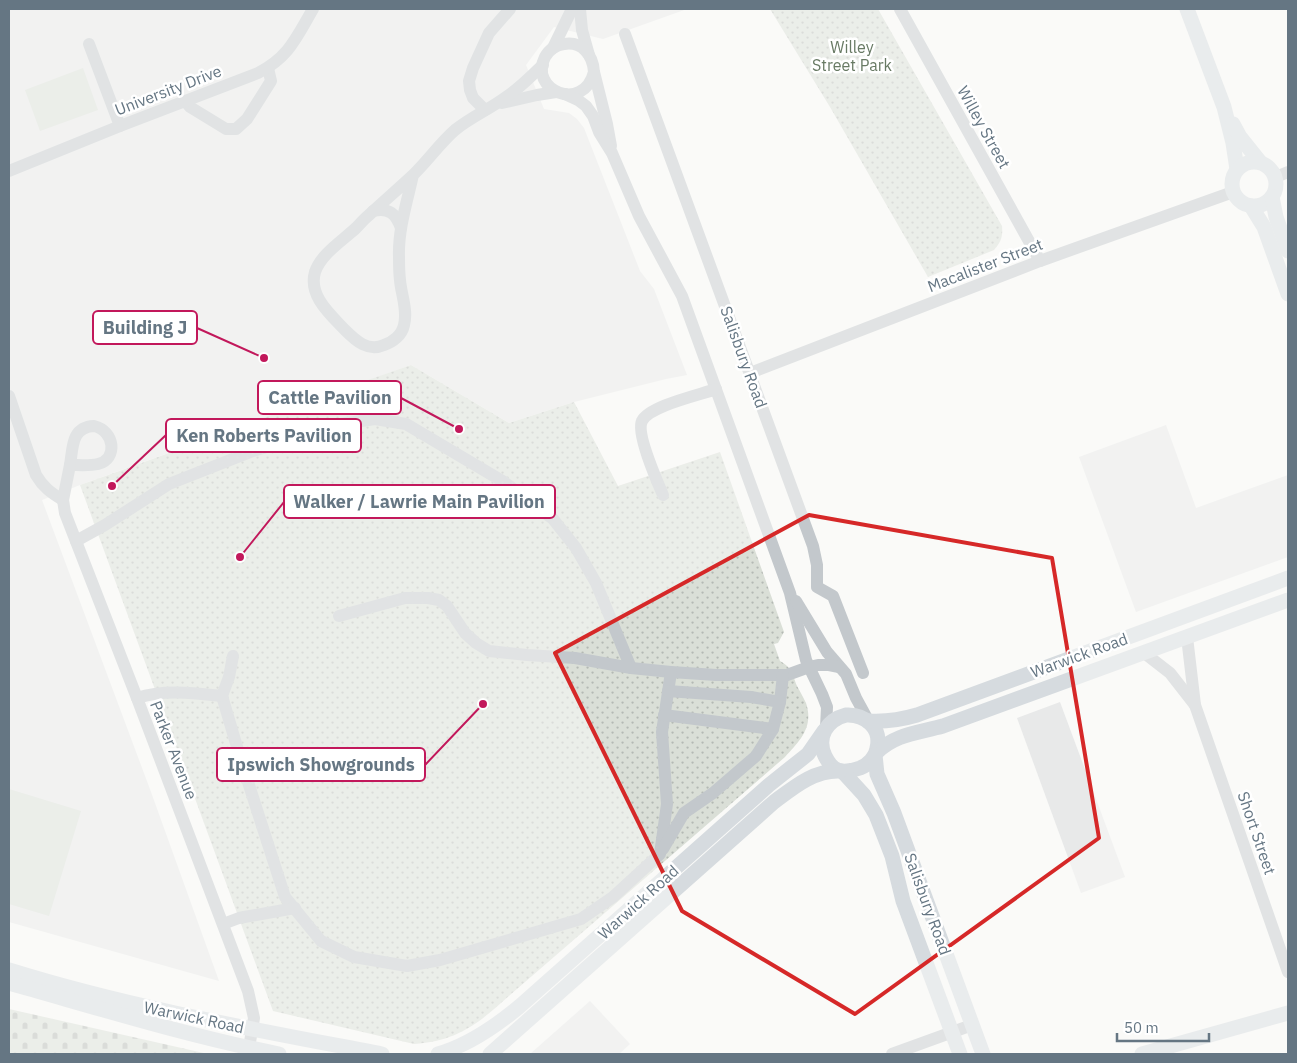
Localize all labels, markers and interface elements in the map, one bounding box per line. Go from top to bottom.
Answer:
park label: Willey Street Park [812,37,893,75]
street label: University Drive [112,60,224,120]
street label: Willey Street [953,82,1015,172]
street label: Macalister Street [924,234,1046,296]
street label: Salisbury Road [716,303,772,411]
callout: Building J [93,311,197,344]
text: Building J [103,316,187,339]
callout: Cattle Pavilion [258,381,401,414]
text: Cattle Pavilion [268,386,392,409]
callout: Ken Roberts Pavilion [166,419,361,452]
text: Ken Roberts Pavilion [176,424,352,447]
callout: Walker / Lawrie Main Pavilion [284,485,555,518]
text: Walker / Lawrie Main Pavilion [293,490,545,513]
street label: Warwick Road [1028,628,1130,682]
street label: Parker Avenue [146,698,202,802]
callout: Ipswich Showgrounds [217,748,425,781]
text: Ipswich Showgrounds [227,753,415,776]
street label: Short Street [1233,789,1281,877]
street label: Salisbury Road [900,850,956,958]
street label: Warwick Road [593,860,683,944]
street label: Warwick Road [142,997,246,1037]
scale bar [1117,1010,1210,1042]
text: 50 m [1124,1018,1159,1037]

